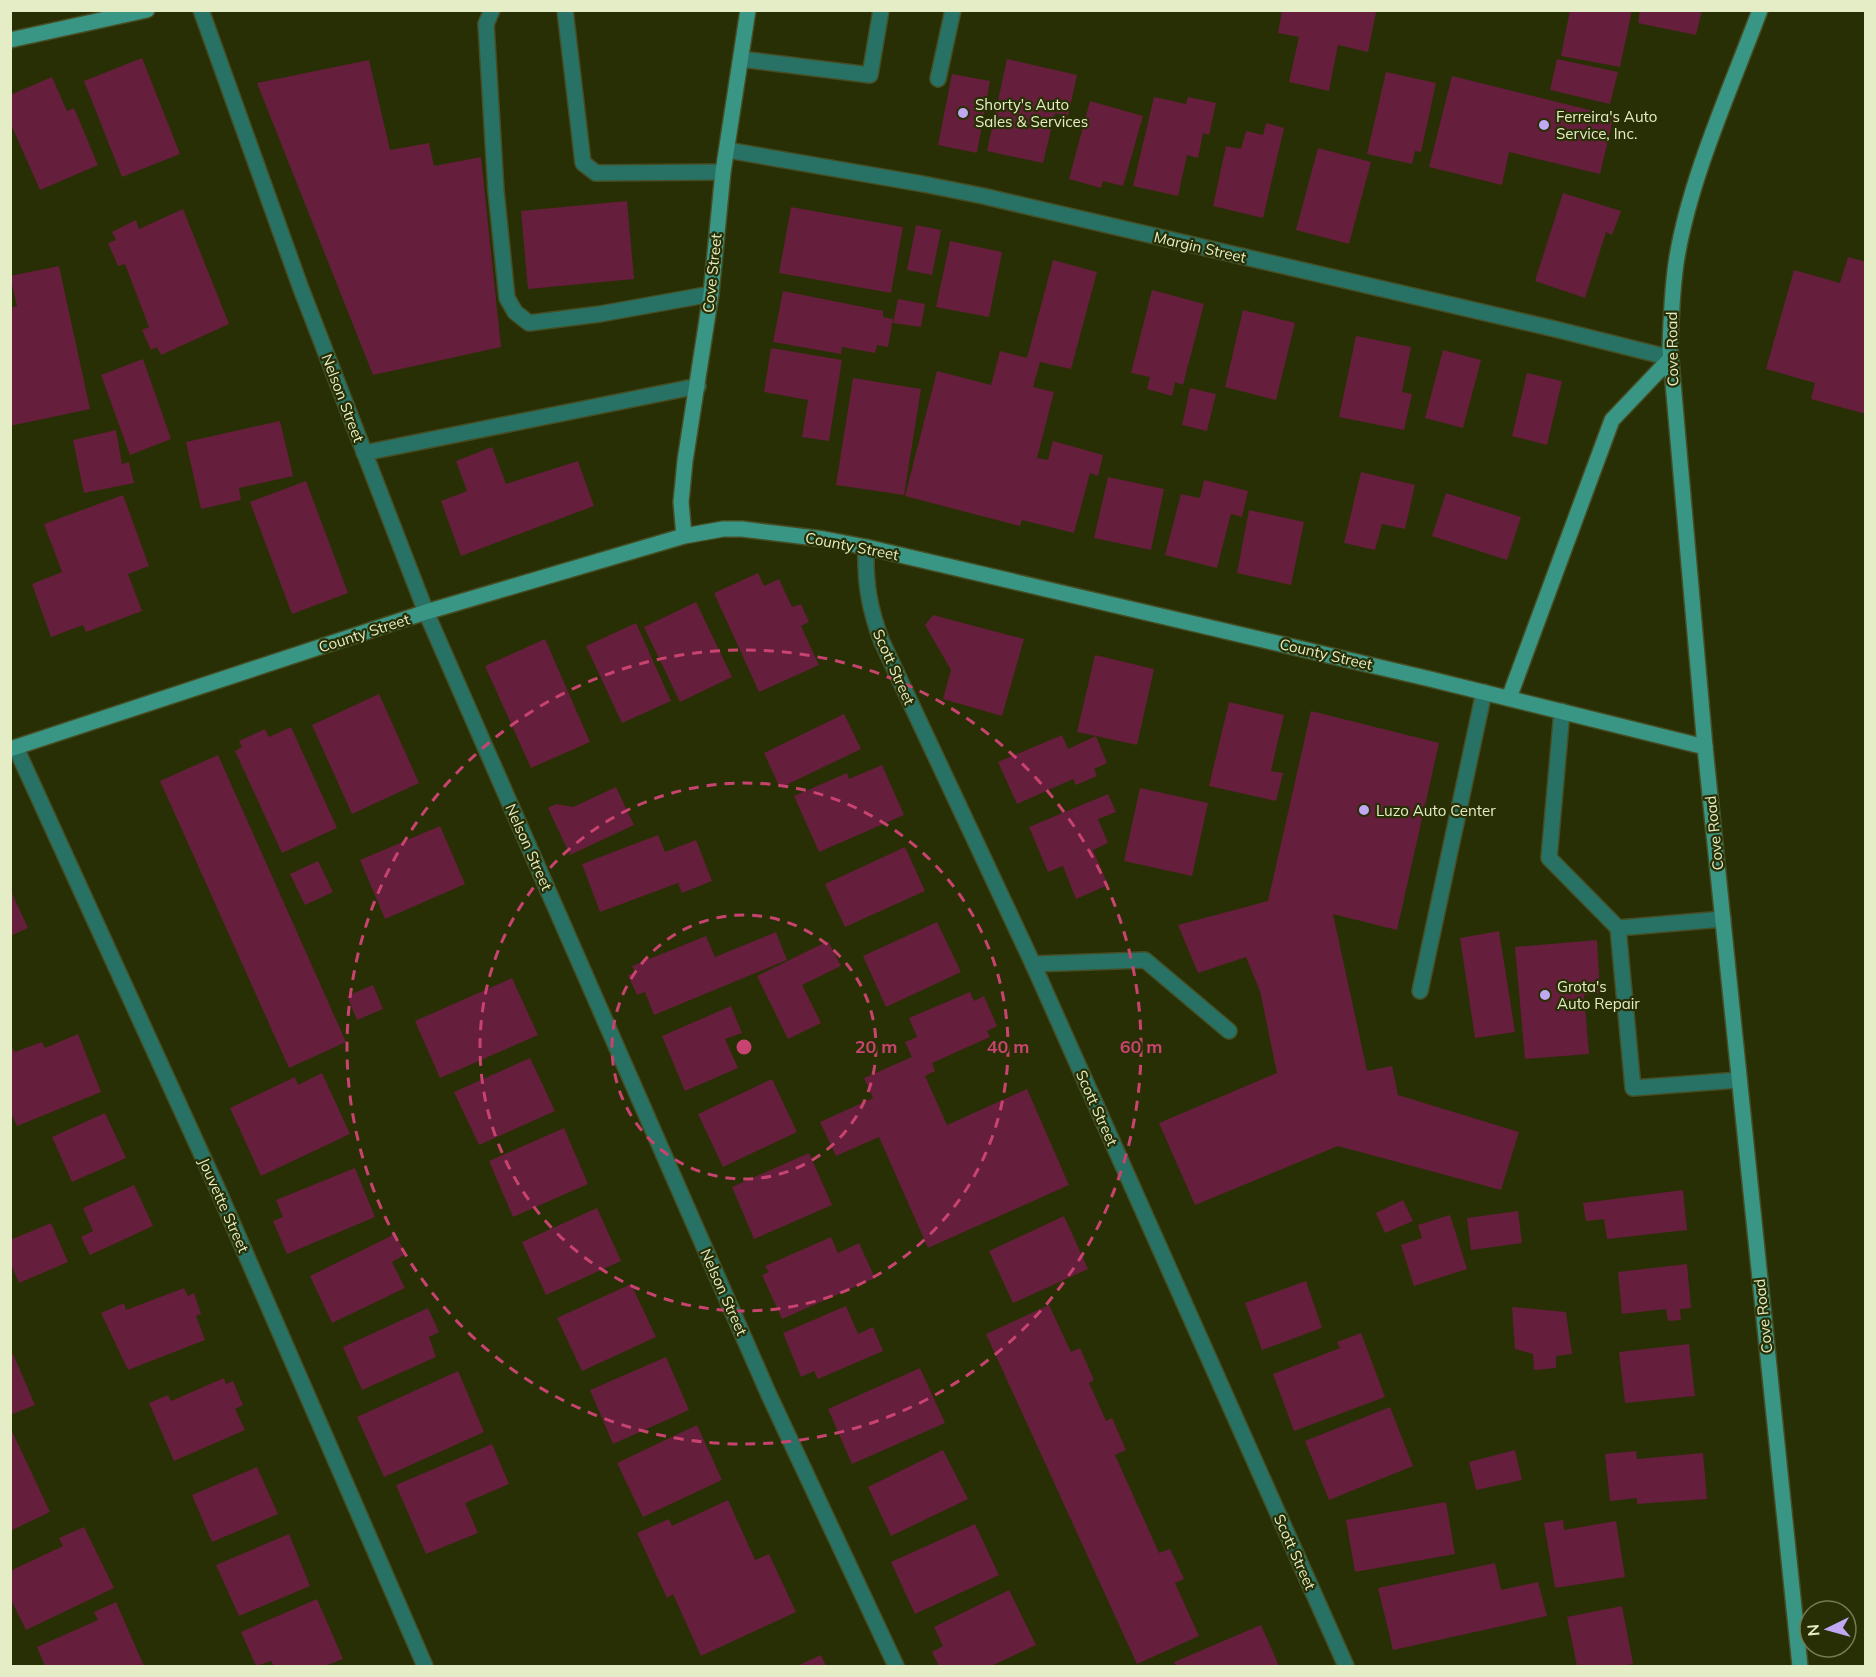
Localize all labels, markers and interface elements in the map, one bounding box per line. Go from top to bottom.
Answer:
place label: Shorty's Auto Sales & Services [975,95,1088,131]
marker: Shorty's Auto Sales & Services [956,106,970,120]
place label: Ferreira's Auto Service, Inc. [1556,107,1657,143]
marker: Ferreira's Auto Service, Inc. [1537,118,1551,132]
street label: Margin Street [1152,227,1248,267]
street label: Cove Street [698,232,726,314]
street label: Cove Road [1662,311,1682,387]
street label: Nelson Street [317,351,369,445]
street label: County Street [804,528,900,564]
street label: County Street [316,609,412,657]
street label: Scott Street [869,626,919,708]
street label: County Street [1278,634,1374,674]
street label: Cove Road [1701,795,1727,871]
street label: Nelson Street [501,801,557,893]
place label: Luzo Auto Center [1376,801,1496,820]
marker: Luzo Auto Center [1357,803,1371,817]
place label: Grota's Auto Repair [1557,977,1640,1013]
marker: Grota's Auto Repair [1538,988,1552,1002]
text: 20 m [855,1035,897,1058]
text: 40 m [987,1035,1029,1058]
text: 60 m [1120,1035,1162,1058]
centre of rings [734,1037,754,1057]
street label: Scott Street [1072,1067,1122,1149]
street label: Jouvette Street [195,1155,253,1255]
street label: Nelson Street [696,1246,752,1338]
street label: Cove Road [1750,1278,1776,1354]
street label: Scott Street [1270,1511,1320,1593]
north arrow [1798,1599,1858,1659]
text: N [1803,1623,1824,1637]

